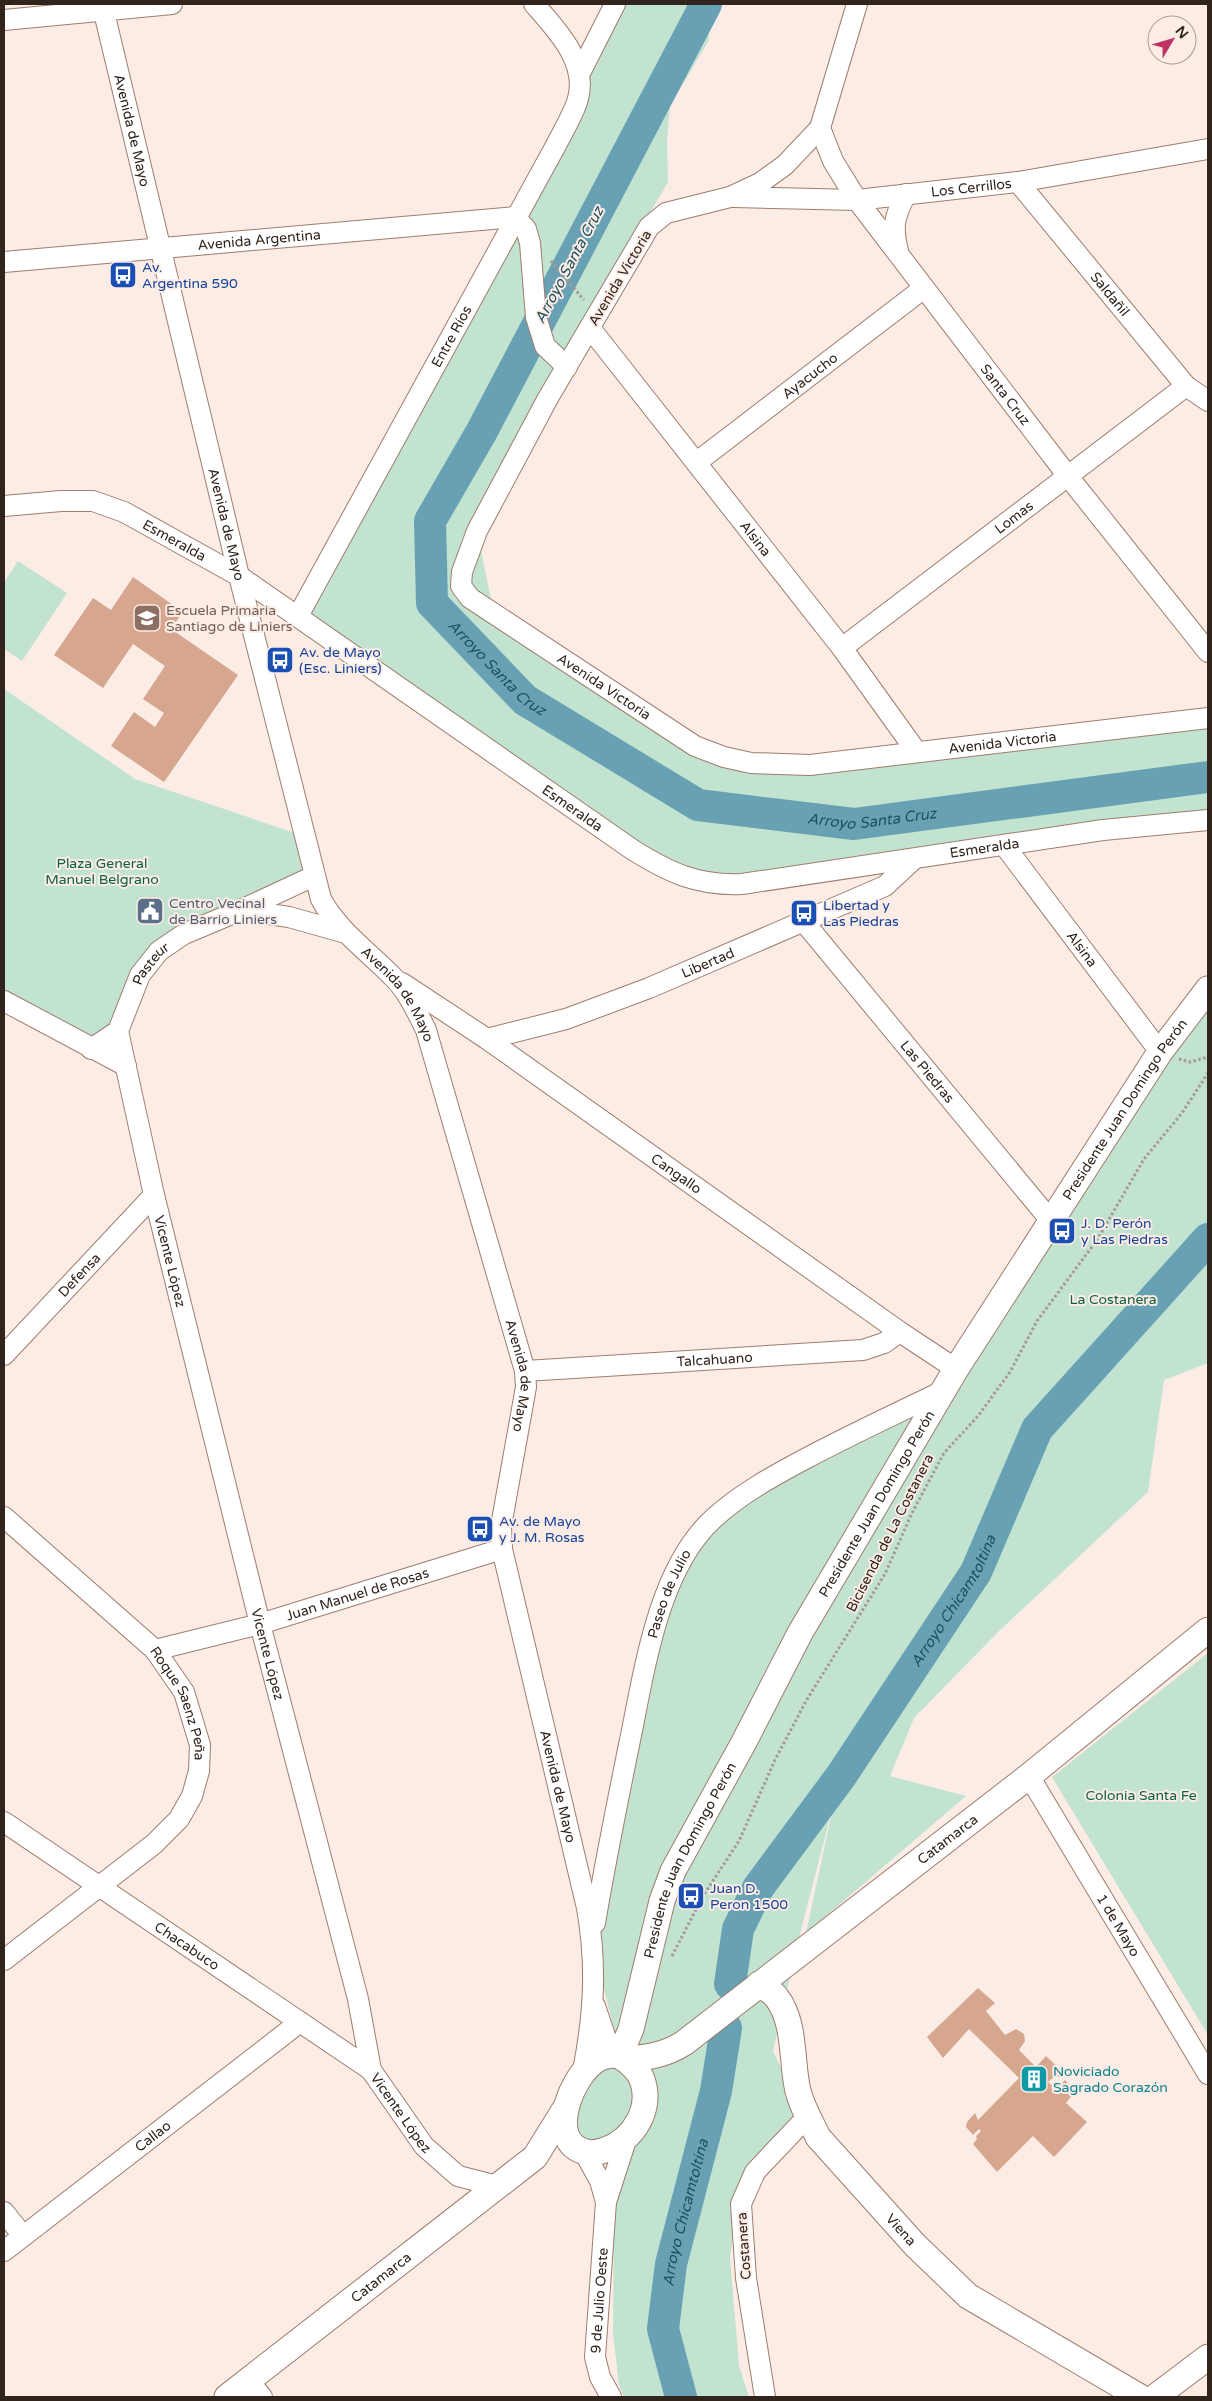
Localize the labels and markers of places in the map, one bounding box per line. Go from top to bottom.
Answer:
place label: Av. Argentina 590 [142,259,238,292]
bus stop icon: Av. Argentina 590 [108,260,138,290]
place label: Escuela Primaria Santiago de Liniers [166,602,293,635]
school or university icon: Escuela Primaria Santiago de Liniers [132,603,162,633]
place label: Av. de Mayo (Esc. Liniers) [299,644,382,677]
bus stop icon: Av. de Mayo (Esc. Liniers) [265,645,295,675]
place label: Centro Vecinal de Barrio Liniers [169,895,277,928]
public building icon: Centro Vecinal de Barrio Liniers [135,896,165,926]
place label: Libertad y Las Piedras [823,897,899,930]
bus stop icon: Libertad y Las Piedras [789,898,819,928]
place label: J. D. Perón y Las Piedras [1081,1215,1168,1248]
bus stop icon: J. D. Perón y Las Piedras [1047,1216,1077,1246]
place label: Av. de Mayo y J. M. Rosas [499,1513,585,1546]
bus stop icon: Av. de Mayo y J. M. Rosas [465,1514,495,1544]
place label: Juan D. Peron 1500 [710,1880,788,1913]
bus stop icon: Juan D. Peron 1500 [676,1881,706,1911]
place label: Noviciado Sagrado Corazón [1053,2063,1168,2096]
building icon: Noviciado Sagrado Corazón [1019,2064,1049,2094]

